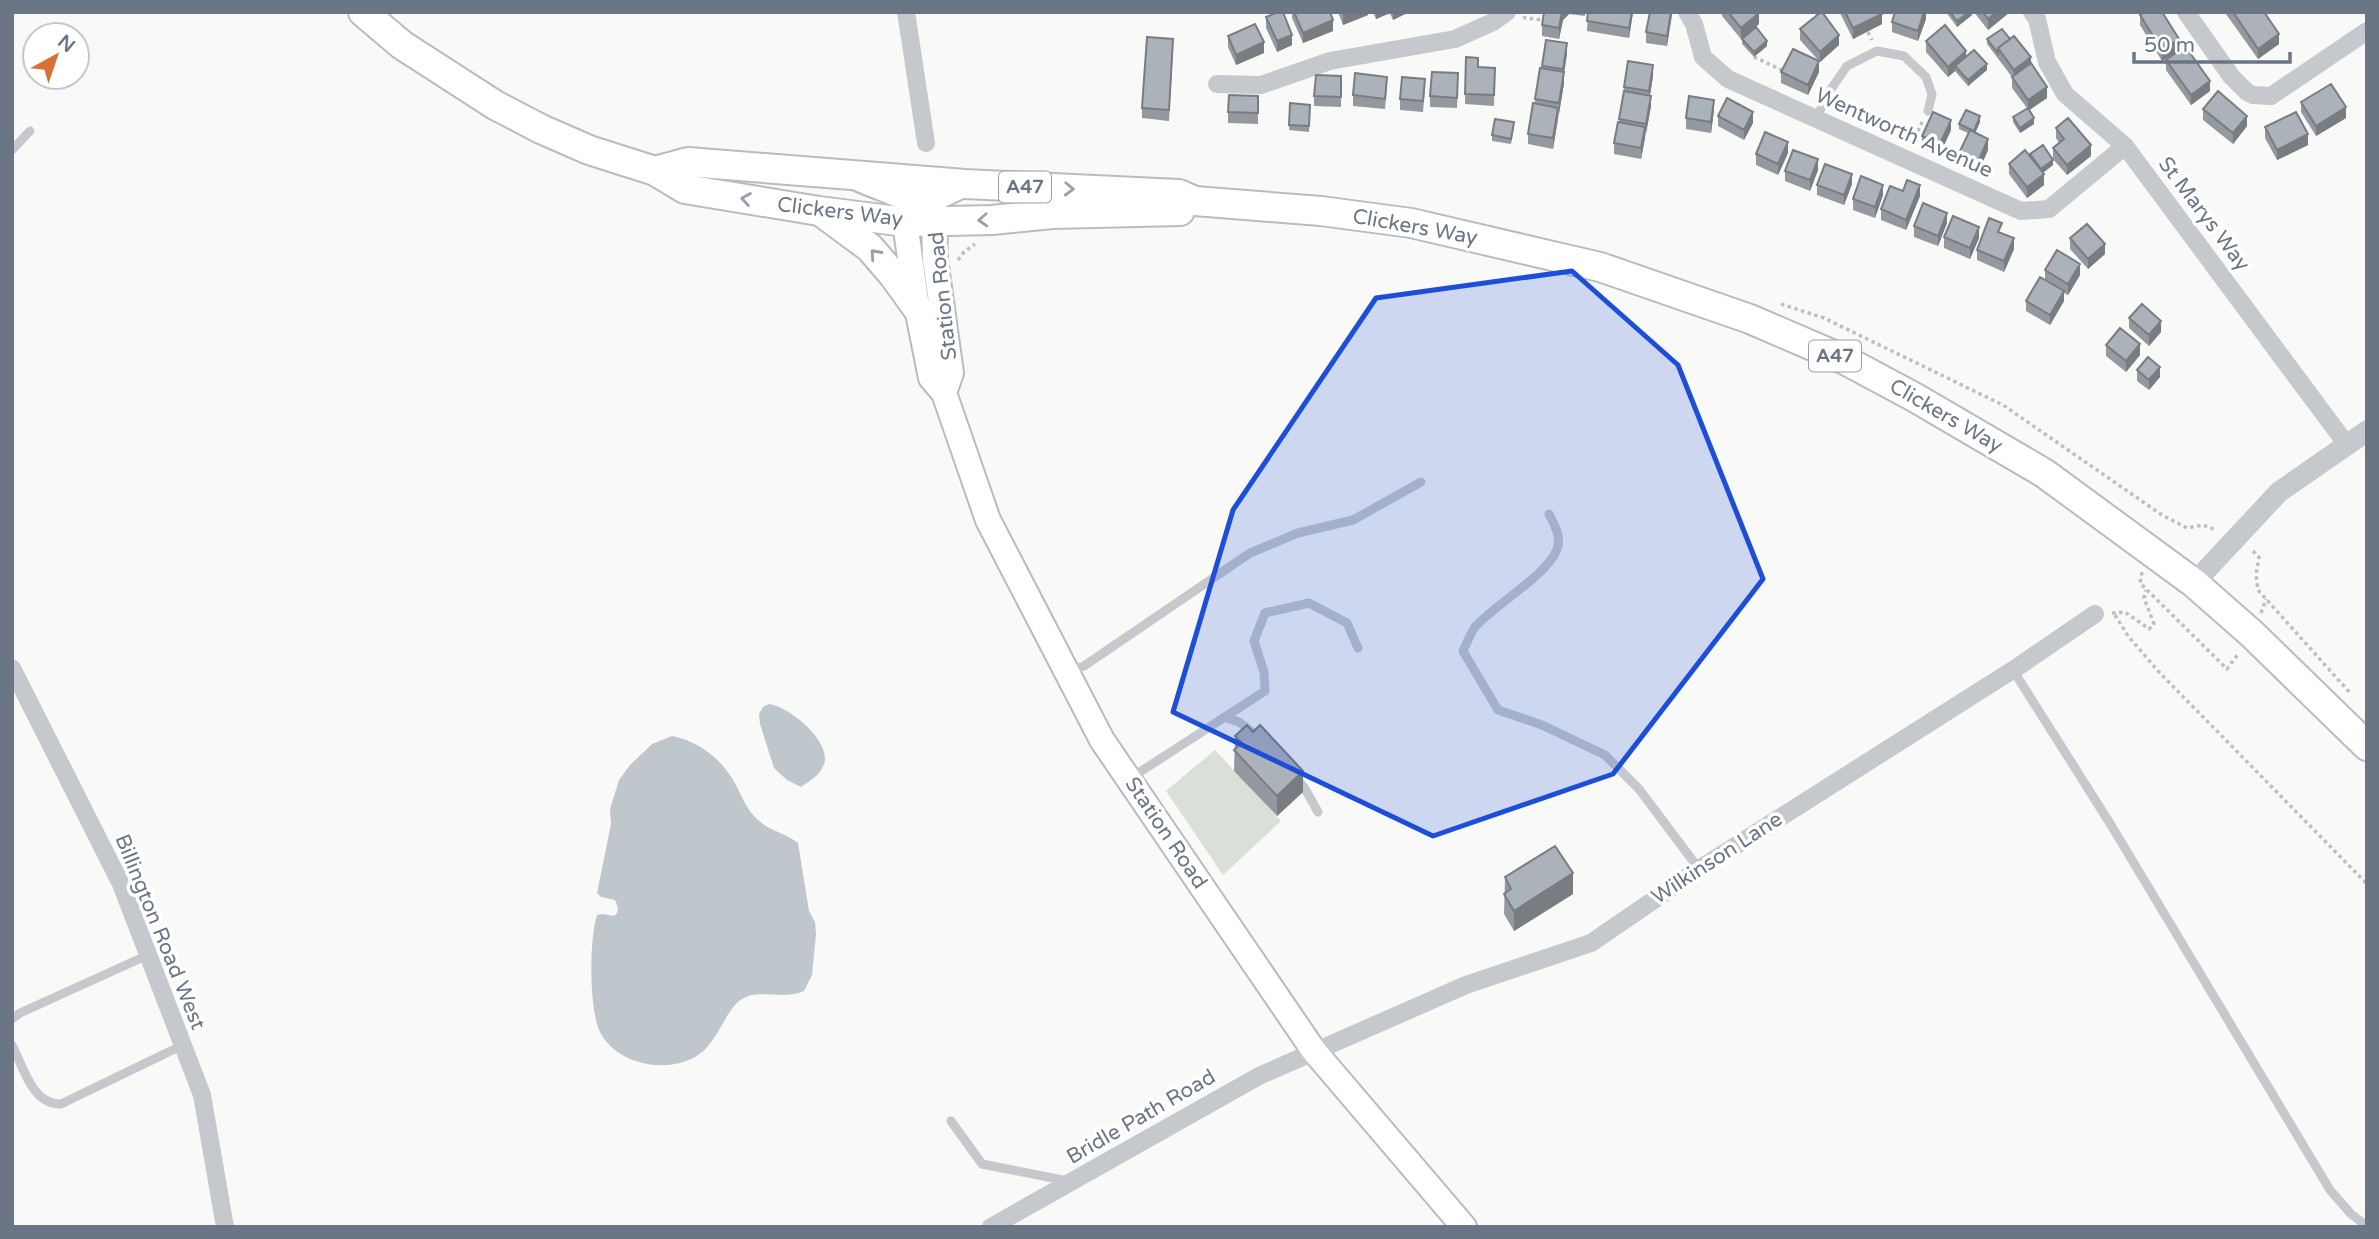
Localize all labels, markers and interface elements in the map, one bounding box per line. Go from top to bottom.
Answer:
north arrow [21,21,91,91]
scale bar [2134,21,2290,65]
text: N [53,30,79,57]
text: 50 m [2144,33,2195,58]
street label: Wentworth Avenue [1812,83,1997,183]
street label: St Marys Way [2153,152,2255,276]
road number: A47 [999,172,1051,202]
one-way arrow [1063,182,1074,197]
one-way arrow [740,192,752,207]
street label: Clickers Way [776,192,904,232]
street label: Clickers Way [1351,204,1479,250]
one-way arrow [978,213,989,228]
street label: Station Road [924,231,962,361]
one-way arrow [871,249,883,262]
road number: A47 [1809,340,1861,372]
street label: Clickers Way [1885,374,2007,458]
street label: Station Road [1120,772,1212,894]
street label: Wilkinson Lane [1647,806,1787,910]
street label: Billington Road West [109,831,211,1033]
street label: Bridle Path Road [1062,1064,1220,1170]

